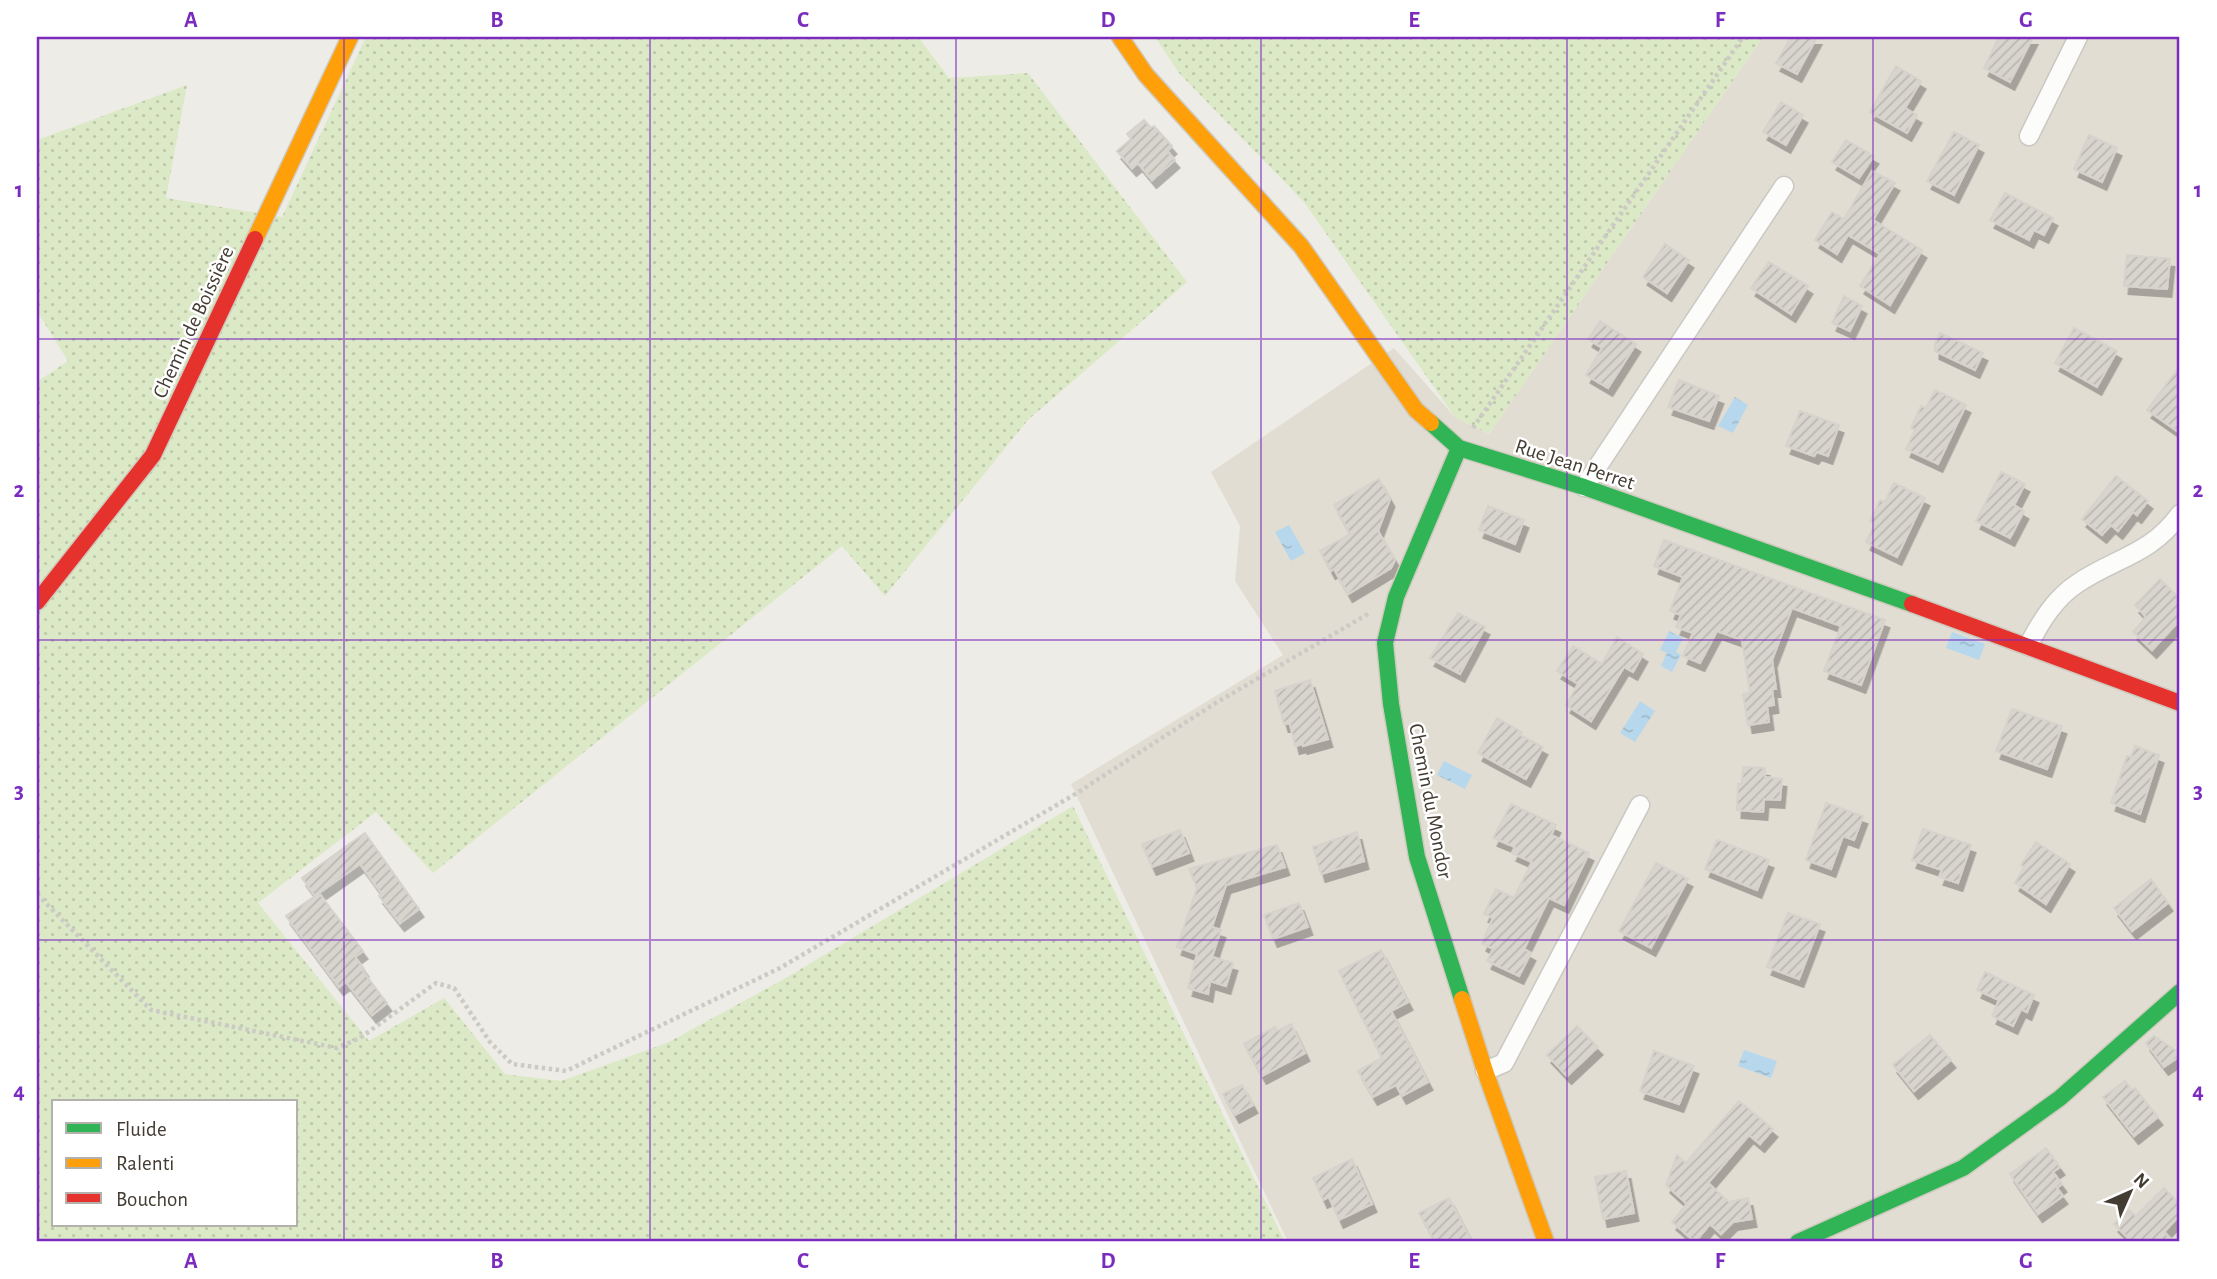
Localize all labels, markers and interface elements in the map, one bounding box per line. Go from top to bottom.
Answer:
text: A [184,9,198,32]
text: B [490,9,504,32]
text: C [797,9,809,32]
text: D [1100,9,1116,32]
text: E [1408,9,1420,32]
text: F [1715,9,1726,32]
text: G [2019,9,2033,32]
text: 1 [15,179,23,202]
text: 1 [2194,179,2202,202]
street label: Chemin de Boissière [149,243,238,401]
street label: Rue Jean Perret [1513,435,1637,494]
text: 2 [14,479,25,502]
text: 2 [2193,479,2204,502]
street label: Chemin du Mondor [1405,722,1456,881]
text: 3 [14,780,24,803]
text: 3 [2193,780,2203,803]
text: 4 [13,1080,25,1103]
text: 4 [2192,1080,2204,1103]
legend [52,1100,298,1226]
text: Fluide [116,1119,167,1140]
text: Ralenti [116,1153,174,1174]
north arrow [2094,1156,2164,1226]
text: N [2130,1170,2152,1192]
text: Bouchon [116,1189,188,1210]
text: A [184,1250,198,1273]
text: B [490,1250,504,1273]
text: C [797,1250,809,1273]
text: D [1100,1250,1116,1273]
text: E [1408,1250,1420,1273]
text: F [1715,1250,1726,1273]
text: G [2019,1250,2033,1273]

